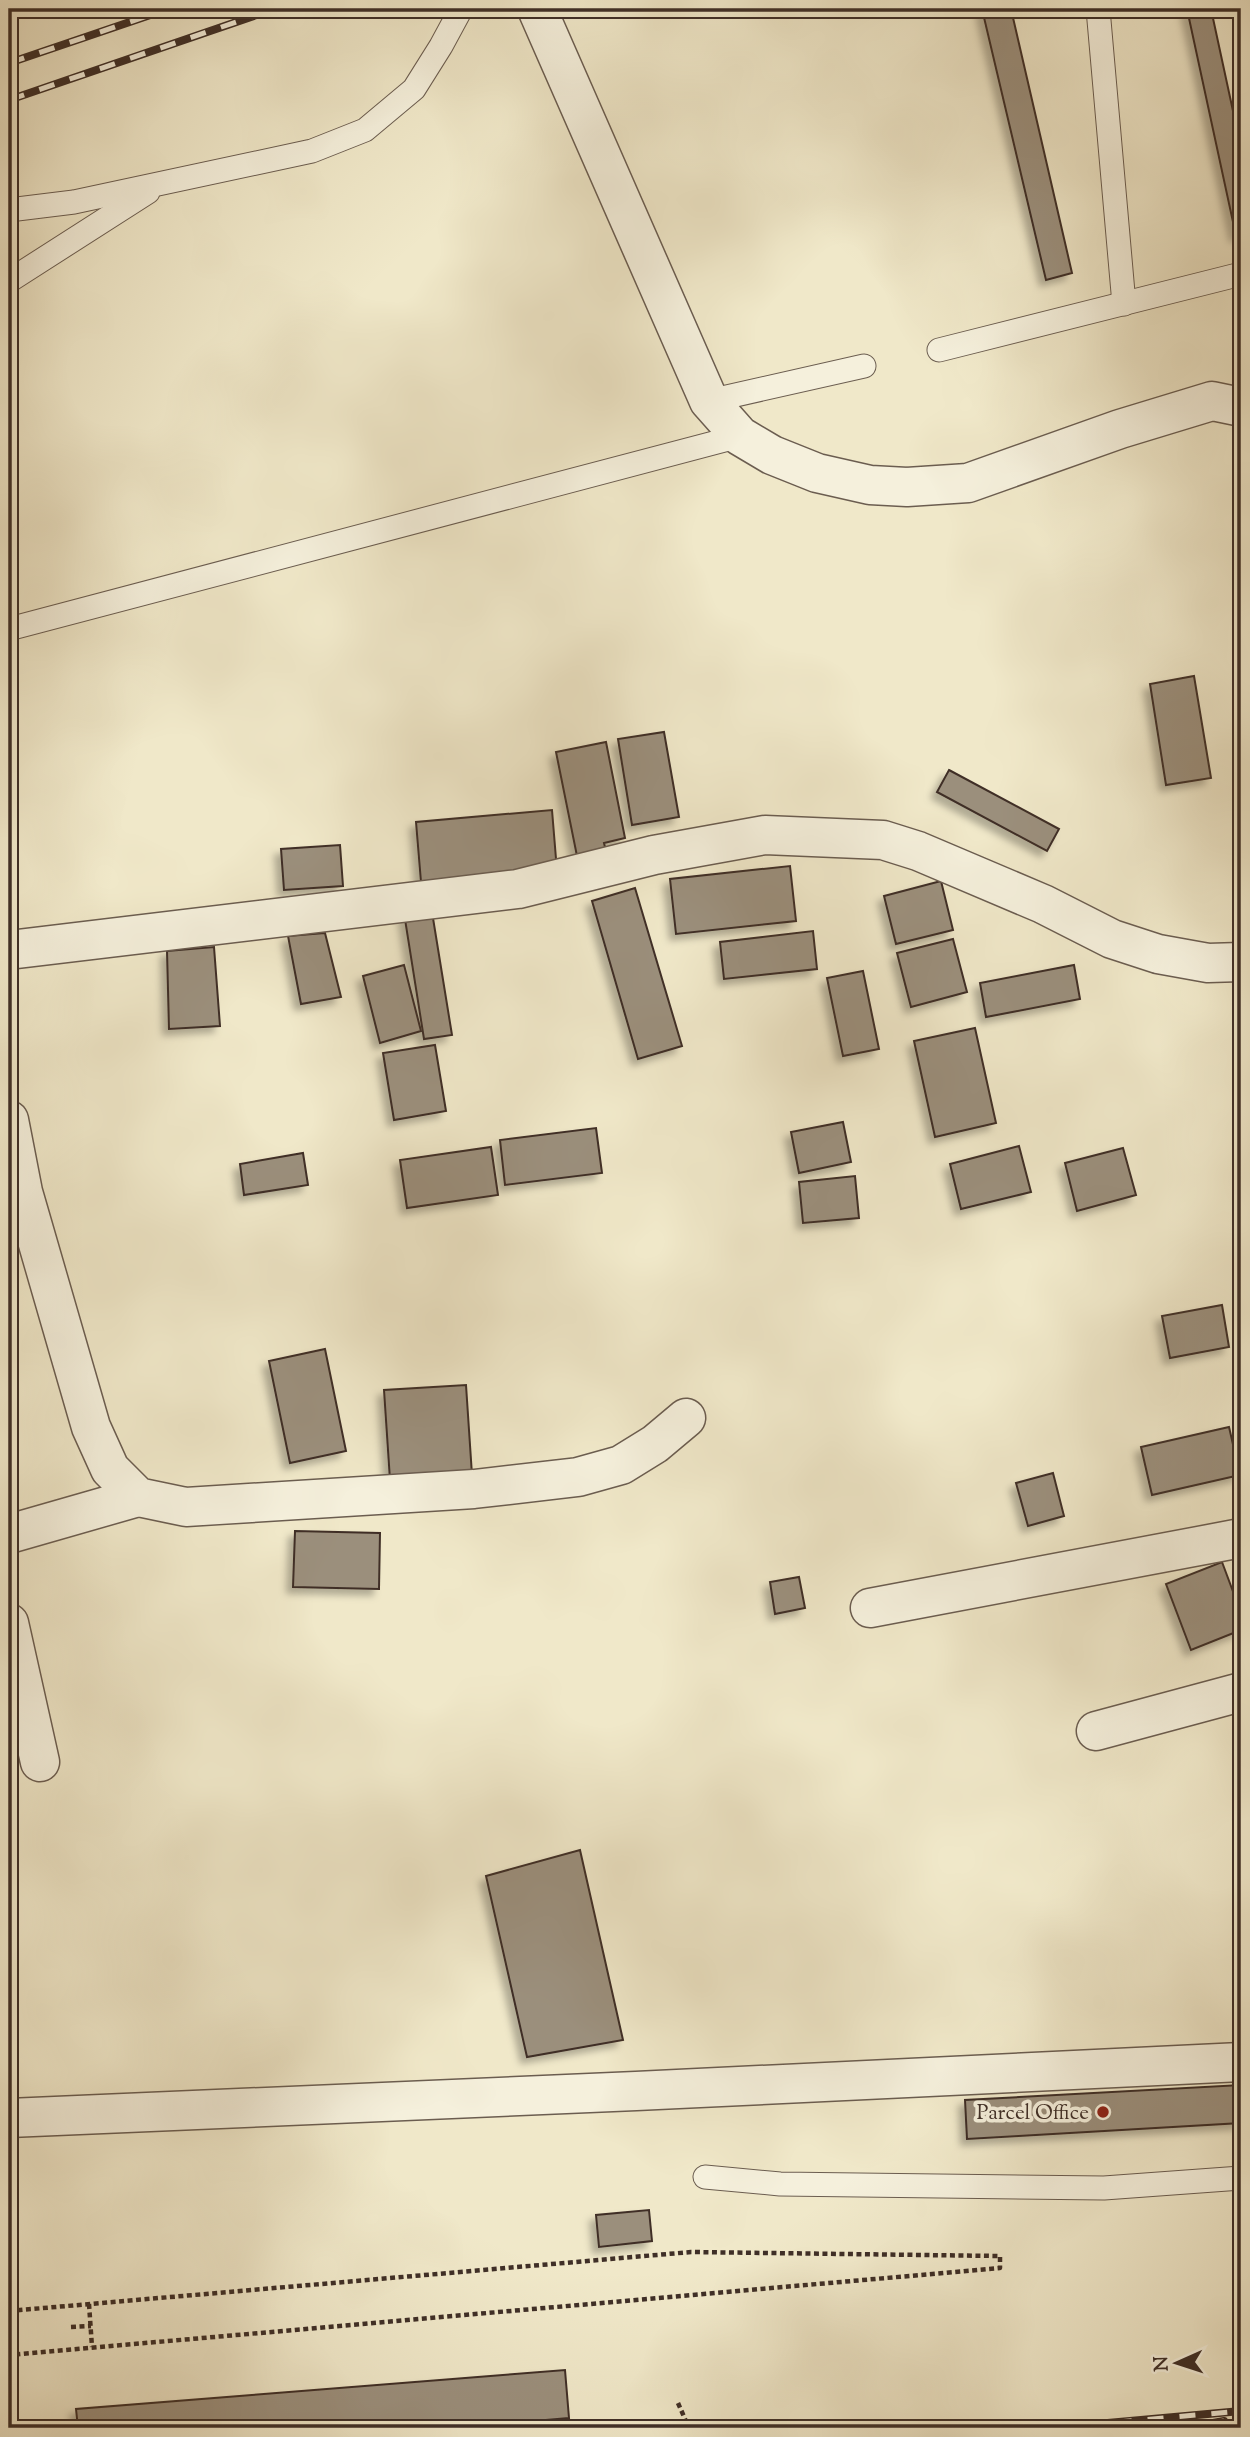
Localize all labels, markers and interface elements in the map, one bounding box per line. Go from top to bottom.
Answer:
place label: Parcel Office [977,2099,1089,2129]
marker: Parcel Office [1095,2104,1111,2120]
north arrow [1142,2328,1212,2398]
text: N [1149,2355,1176,2372]

